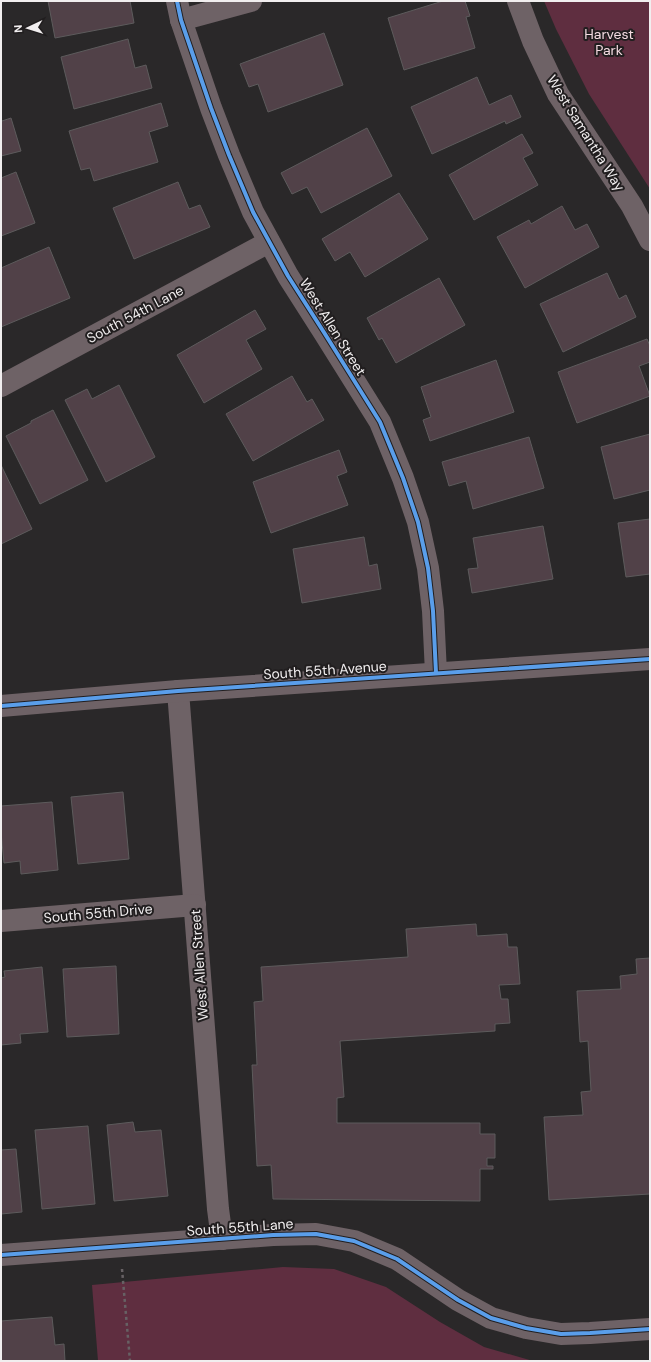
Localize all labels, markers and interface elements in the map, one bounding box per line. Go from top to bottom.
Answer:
north arrow [8,8,48,48]
text: N [11,24,25,33]
park label: Harvest Park [584,25,634,59]
street label: West Samantha Way [543,72,629,195]
street label: West Allen Street [296,275,370,379]
street label: South 54th Lane [84,281,186,347]
street label: South 55th Avenue [263,657,387,683]
street label: South 55th Drive [43,899,153,927]
street label: West Allen Street [186,909,212,1021]
street label: South 55th Lane [186,1214,294,1240]

